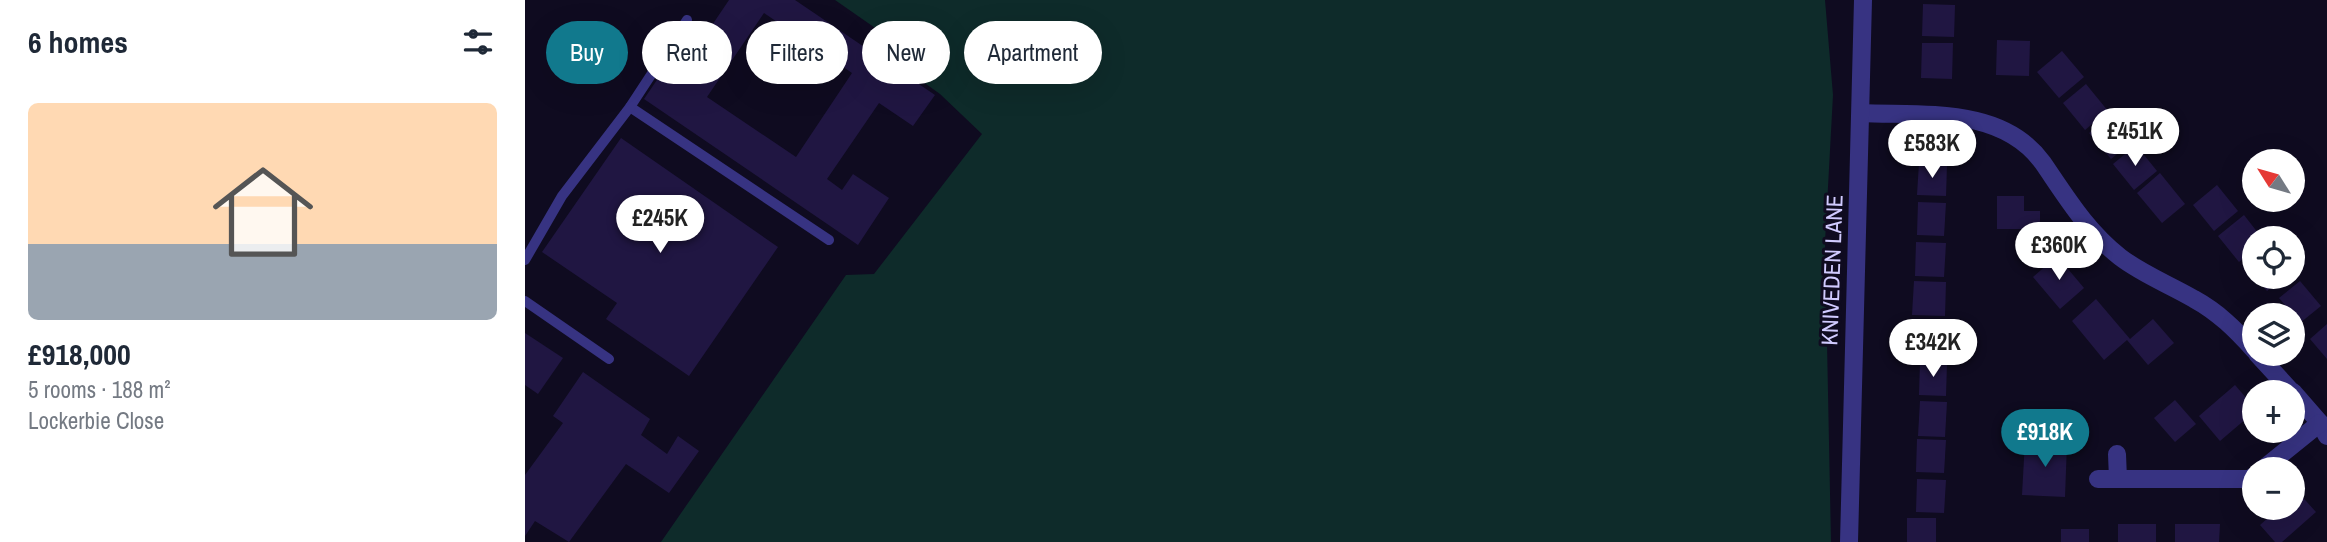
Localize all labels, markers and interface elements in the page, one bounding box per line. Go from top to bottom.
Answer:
chip: Buy [546,21,628,84]
chip: Rent [642,21,732,84]
chip: Filters [746,21,848,84]
chip: New [862,21,950,84]
chip: Apartment [964,21,1102,84]
text: 6 homes [28,22,128,62]
icon: filters [459,23,497,61]
pin: £451K [2086,108,2184,168]
text: £451K [2107,115,2163,146]
pin: £583K [1883,120,1981,180]
text: £583K [1904,127,1960,158]
icon: home [200,149,326,275]
north arrow [2242,149,2305,212]
map controls [2242,149,2305,520]
street label: KNIVEDEN LANE [1813,194,1850,346]
pin: £245K [611,196,709,255]
text: £245K [632,202,688,233]
pin: £360K [2010,222,2108,282]
button: locate [2242,226,2305,289]
text: £360K [2031,229,2087,260]
button: layers [2242,303,2305,366]
pin: £342K [1884,320,1982,379]
text: £342K [1905,326,1961,357]
text: £918,000 [28,334,131,374]
text: 5 rooms · 188 m² [28,374,171,405]
button: + [2242,380,2305,443]
text: Lockerbie Close [28,405,164,436]
pin: £918K [1996,410,2094,469]
text: £918K [2017,416,2073,447]
button: − [2242,457,2305,520]

